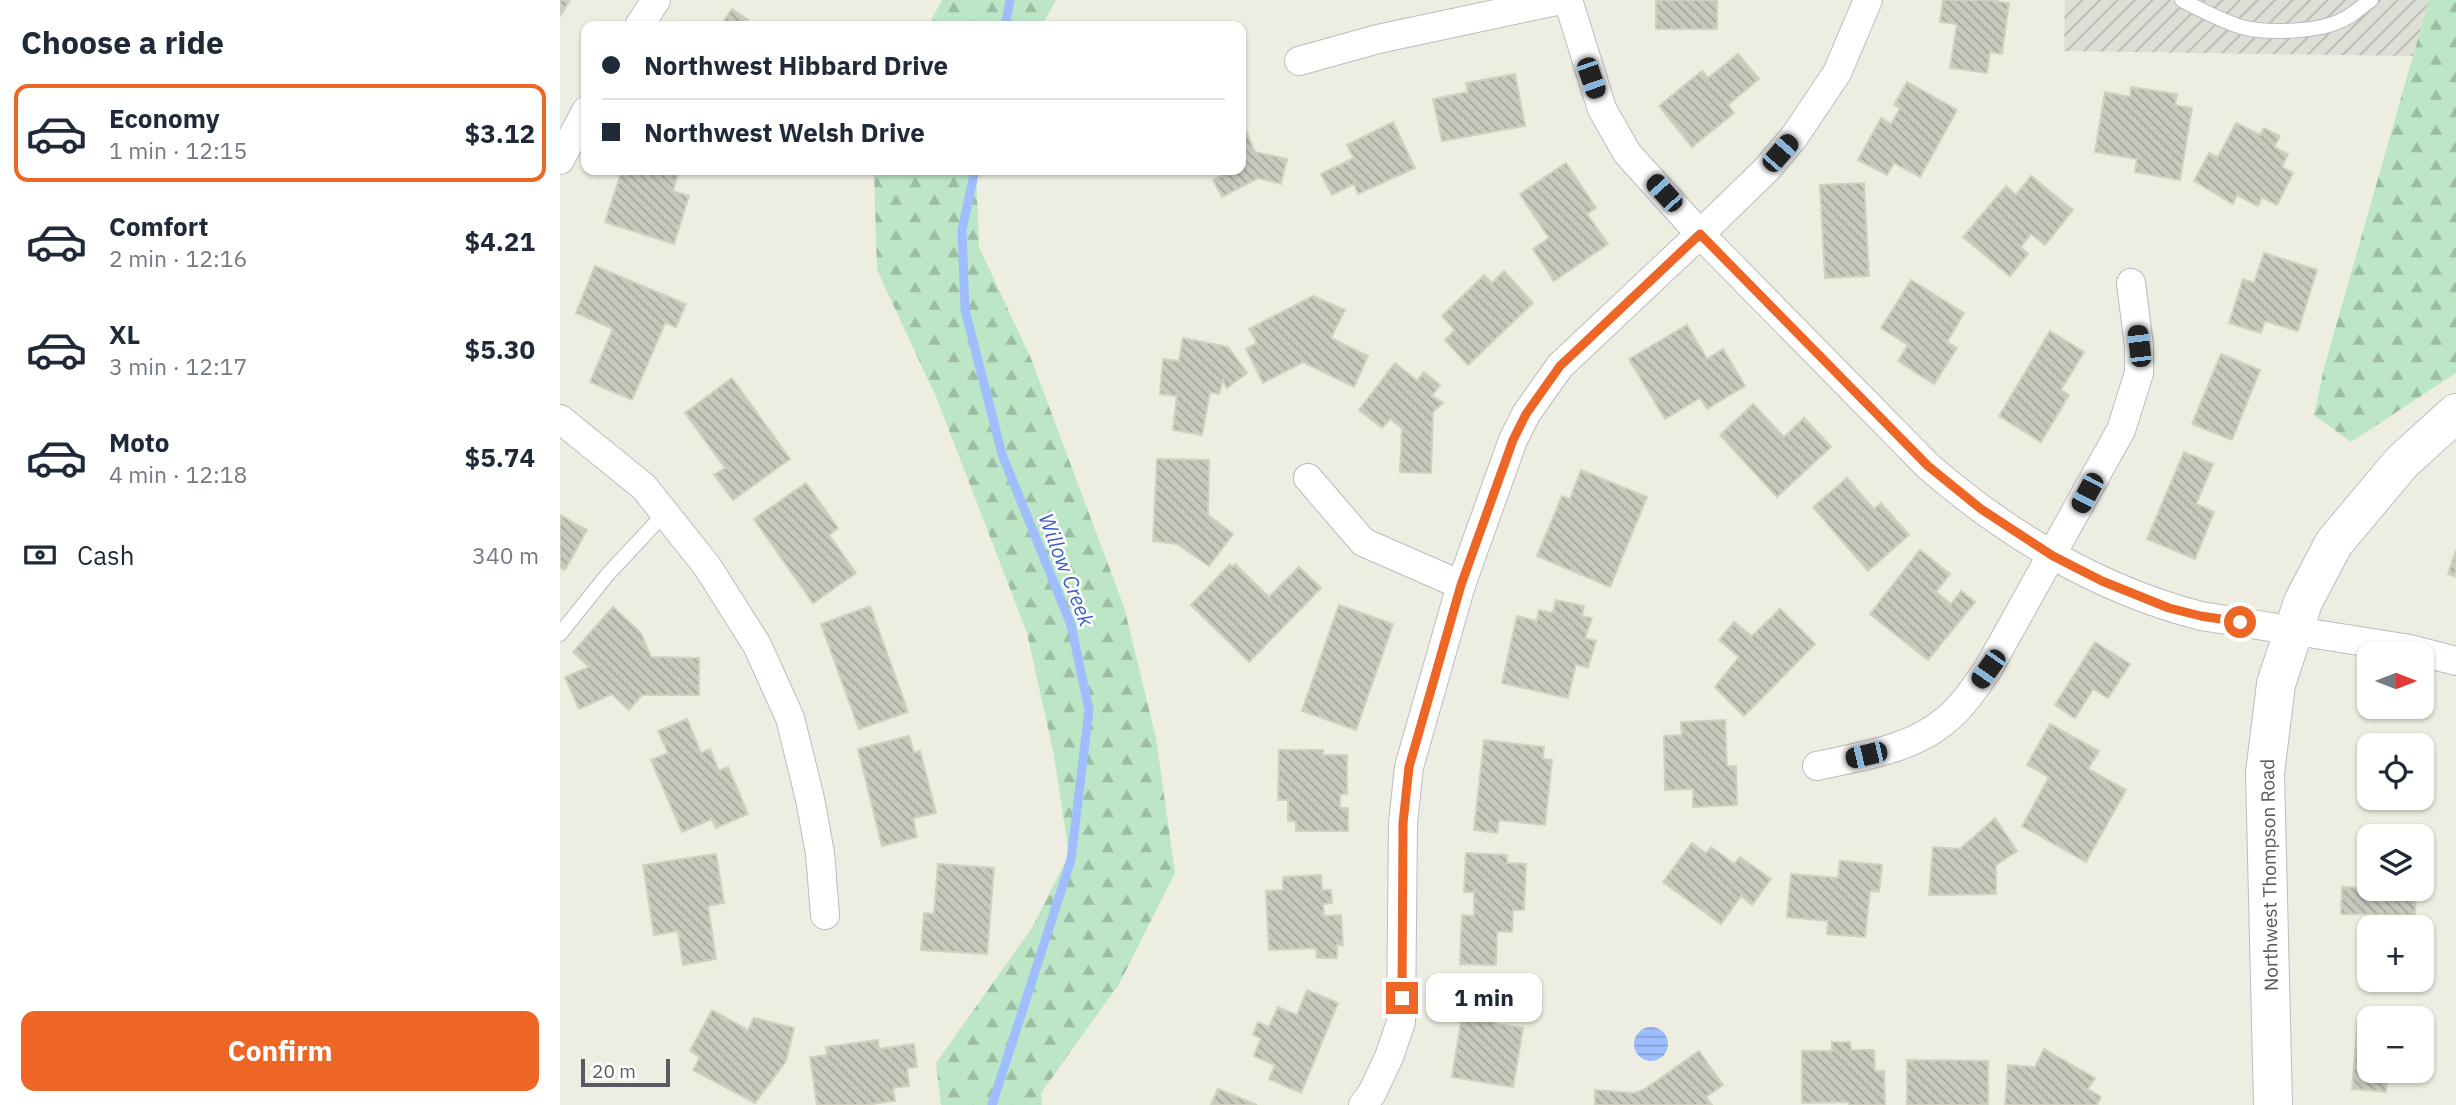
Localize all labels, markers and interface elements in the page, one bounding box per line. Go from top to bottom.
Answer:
text: Choose a ride [21,21,224,63]
text: Northwest Hibbard Drive [644,48,948,82]
car [1575,55,1608,101]
text: Economy [109,101,220,135]
icon: car [25,102,88,165]
text: Northwest Welsh Drive [644,115,925,149]
text: $3.12 [465,116,535,150]
car [1759,130,1802,176]
text: 1 min · 12:15 [109,135,247,165]
car [1643,170,1686,216]
text: Comfort [109,209,208,243]
icon: car [25,210,88,273]
text: $4.21 [465,224,535,258]
text: 2 min · 12:16 [109,243,247,273]
text: XL [109,317,140,351]
icon: car [25,318,88,381]
car [2127,324,2152,368]
text: $5.30 [465,332,535,366]
text: 3 min · 12:17 [109,351,247,381]
text: Moto [109,425,169,459]
icon: car [25,426,88,489]
text: $5.74 [465,440,535,474]
text: 4 min · 12:18 [109,459,247,489]
car [2068,470,2107,516]
water label: Willow Creek [1033,509,1102,631]
icon: cash [21,536,59,574]
text: Cash [77,538,134,572]
text: 340 m [472,540,539,570]
route start [2224,606,2256,638]
north arrow [2357,642,2434,719]
map controls [2357,642,2434,1083]
car [1968,646,2009,692]
button: locate [2357,733,2434,810]
car [1844,740,1889,770]
street label: Northwest Thompson Road [2255,759,2283,991]
button: layers [2357,824,2434,901]
button: + [2357,915,2434,992]
callout: 1 min [1426,974,1542,1023]
route end [1386,982,1418,1014]
text: 1 min [1454,982,1514,1012]
button: − [2357,1006,2434,1083]
button: Confirm [21,1011,539,1091]
scale bar [581,1056,670,1088]
text: 20 m [592,1059,636,1083]

